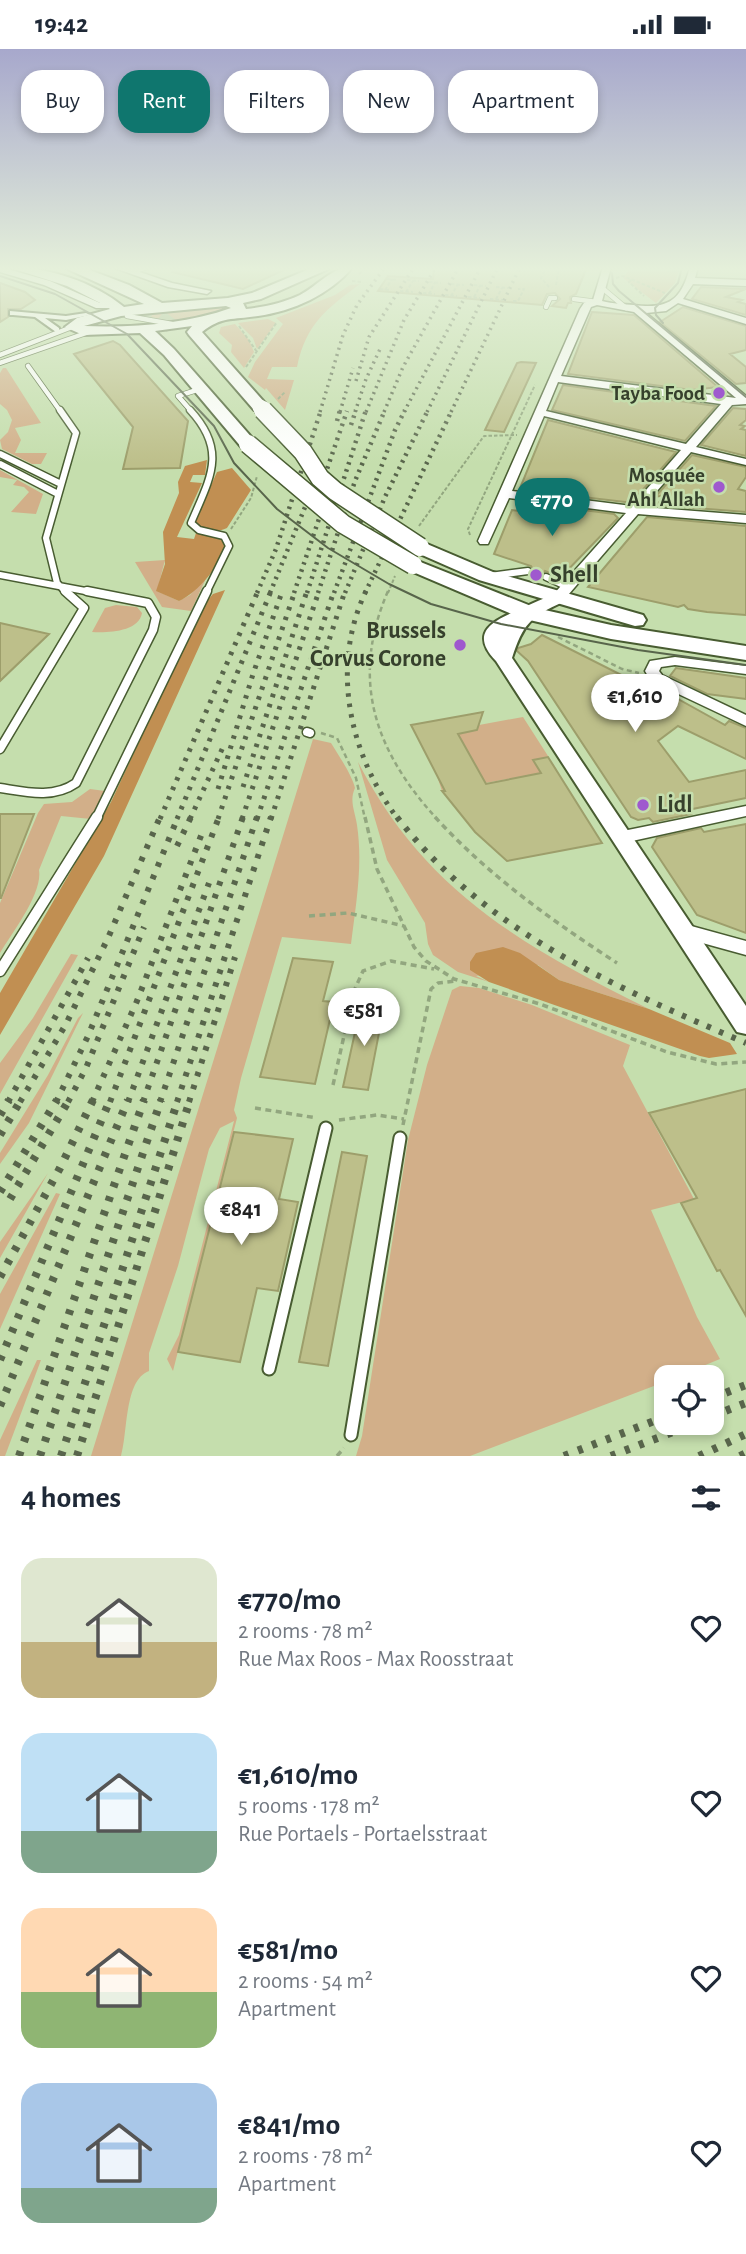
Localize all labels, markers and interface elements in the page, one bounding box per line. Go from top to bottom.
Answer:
text: 19:42 [35,11,88,37]
chip: Buy [21,70,104,133]
chip: Rent [118,70,210,133]
chip: Filters [224,70,329,133]
chip: New [343,70,434,133]
chip: Apartment [448,70,598,133]
place label: Tayba Food [611,383,705,404]
marker: Tayba Food [711,385,727,401]
place label: Mosquée Ahl Allah [627,465,705,510]
pin: €770 [511,479,593,538]
marker: Mosquée Ahl Allah [711,479,727,495]
text: €770 [531,489,573,512]
place label: Shell [550,563,598,587]
marker: Shell [528,567,544,583]
place label: Brussels Corvus Corone [310,619,446,671]
marker: Brussels Corvus Corone [452,637,468,653]
pin: €1,610 [578,675,692,734]
text: €1,610 [607,685,663,708]
place label: Lidl [657,793,693,817]
marker: Lidl [635,797,651,813]
pin: €581 [323,989,405,1048]
text: €581 [344,999,384,1022]
pin: €841 [200,1187,282,1247]
text: €841 [220,1198,262,1221]
map controls [654,1365,724,1435]
button: locate [654,1365,724,1435]
icon: filters [687,1479,725,1517]
text: 4 homes [21,1483,121,1513]
text: €770/mo [238,1585,341,1615]
icon: home [77,1586,161,1670]
icon: heart [687,1609,725,1647]
text: 2 rooms · 78 m² [238,1620,373,1643]
text: Rue Max Roos - Max Roosstraat [238,1648,513,1671]
text: €1,610/mo [238,1760,358,1790]
icon: home [77,1761,161,1845]
icon: heart [687,1784,725,1822]
text: 5 rooms · 178 m² [238,1795,380,1818]
text: Rue Portaels - Portaelsstraat [238,1823,487,1846]
text: €581/mo [238,1935,338,1965]
icon: home [77,1936,161,2020]
icon: heart [687,1959,725,1997]
text: 2 rooms · 54 m² [238,1970,373,1993]
text: Apartment [238,1998,336,2021]
text: €841/mo [238,2110,340,2140]
icon: home [77,2111,161,2195]
icon: heart [687,2134,725,2172]
text: 2 rooms · 78 m² [238,2145,373,2168]
text: Apartment [238,2173,336,2196]

